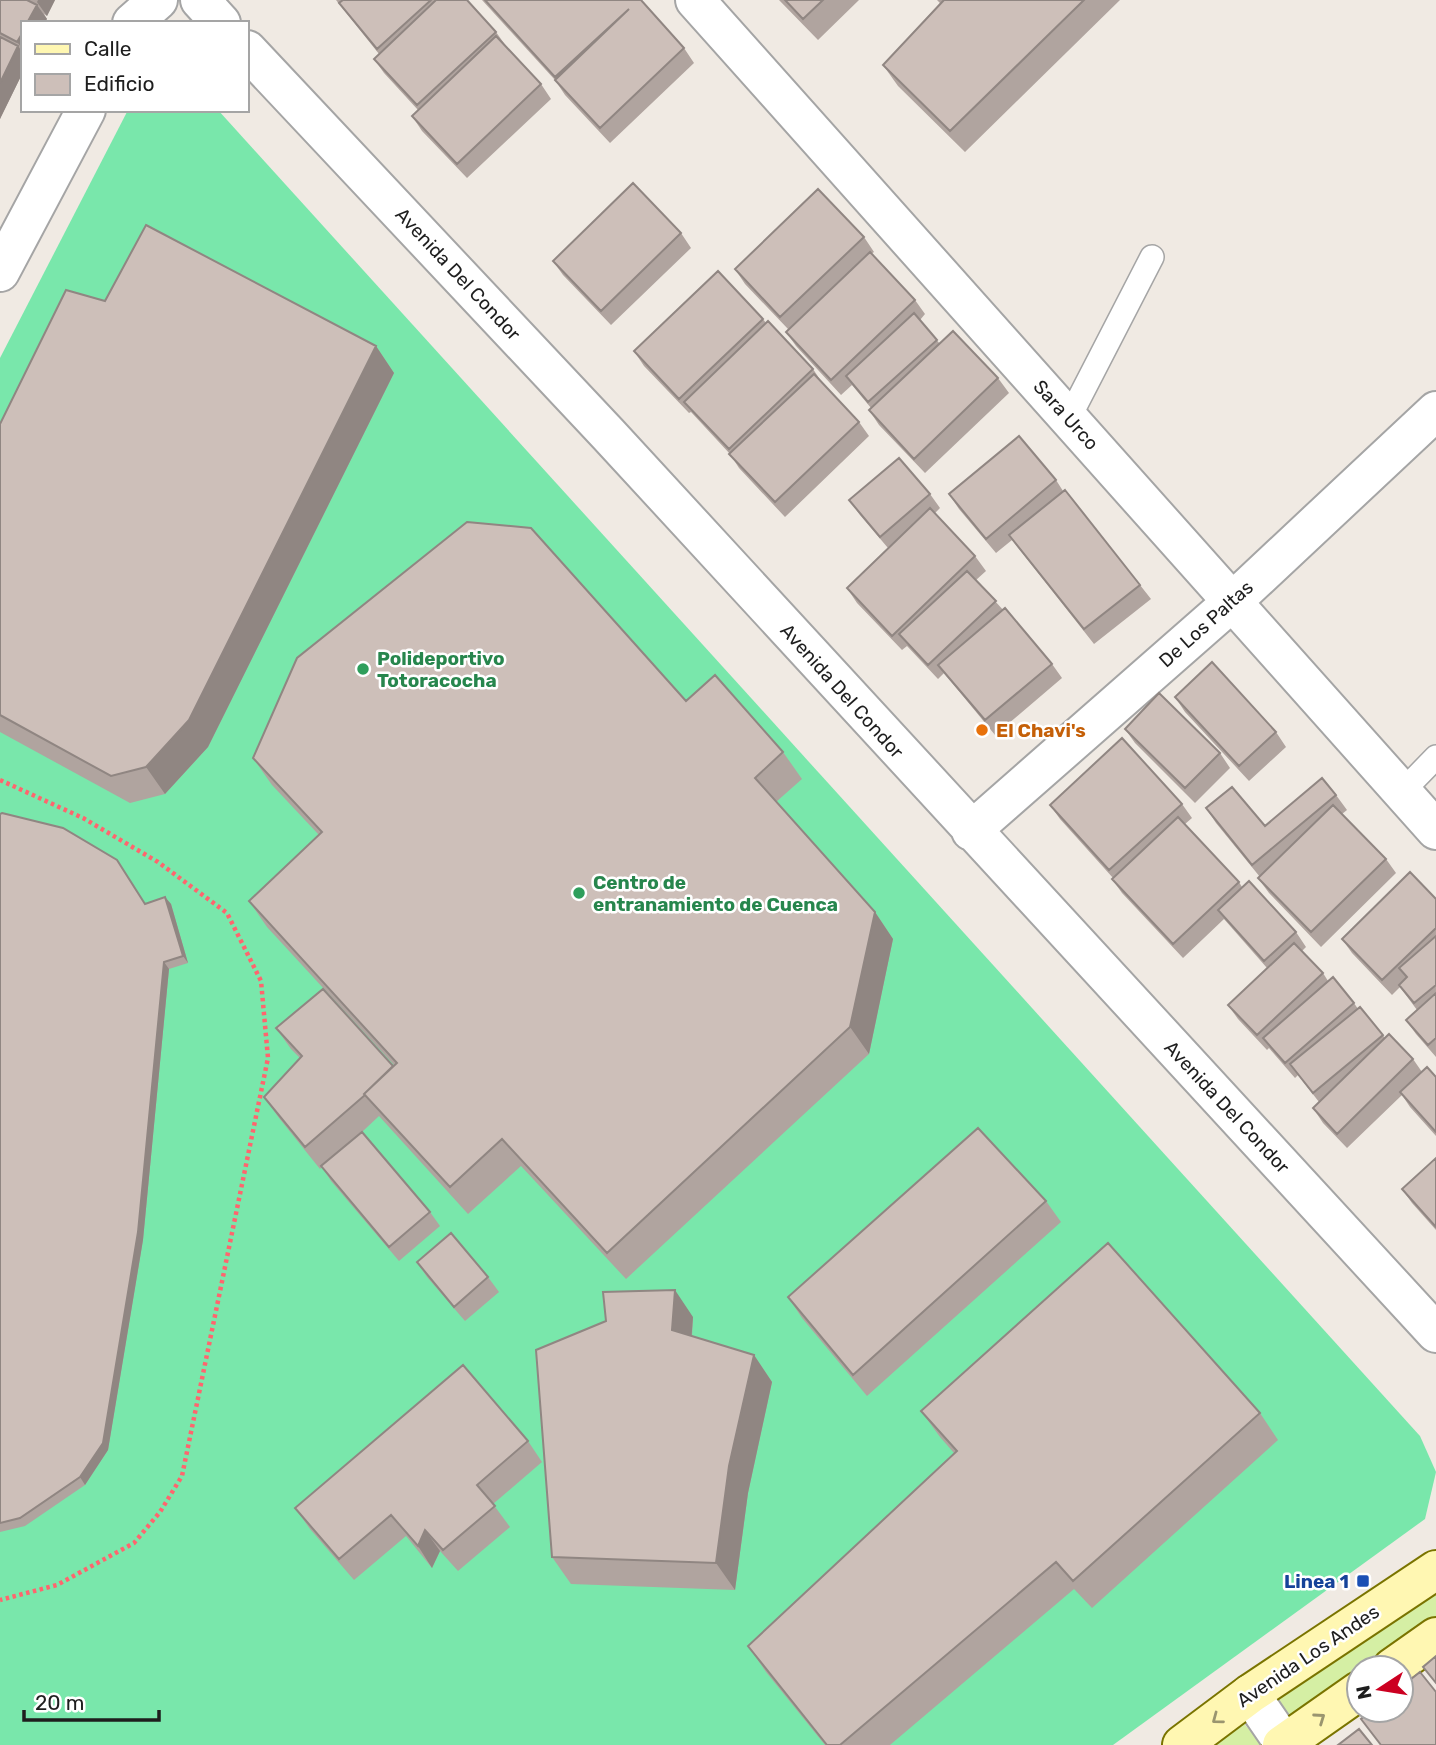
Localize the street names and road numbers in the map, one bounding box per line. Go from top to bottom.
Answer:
street label: Avenida Del Condor [391,203,526,346]
street label: Sara Urco [1029,375,1103,455]
street label: De Los Paltas [1154,576,1258,672]
street label: Avenida Del Condor [776,619,909,764]
street label: Avenida Del Condor [1160,1036,1295,1179]
street label: Avenida Los Andes [1232,1600,1384,1712]

